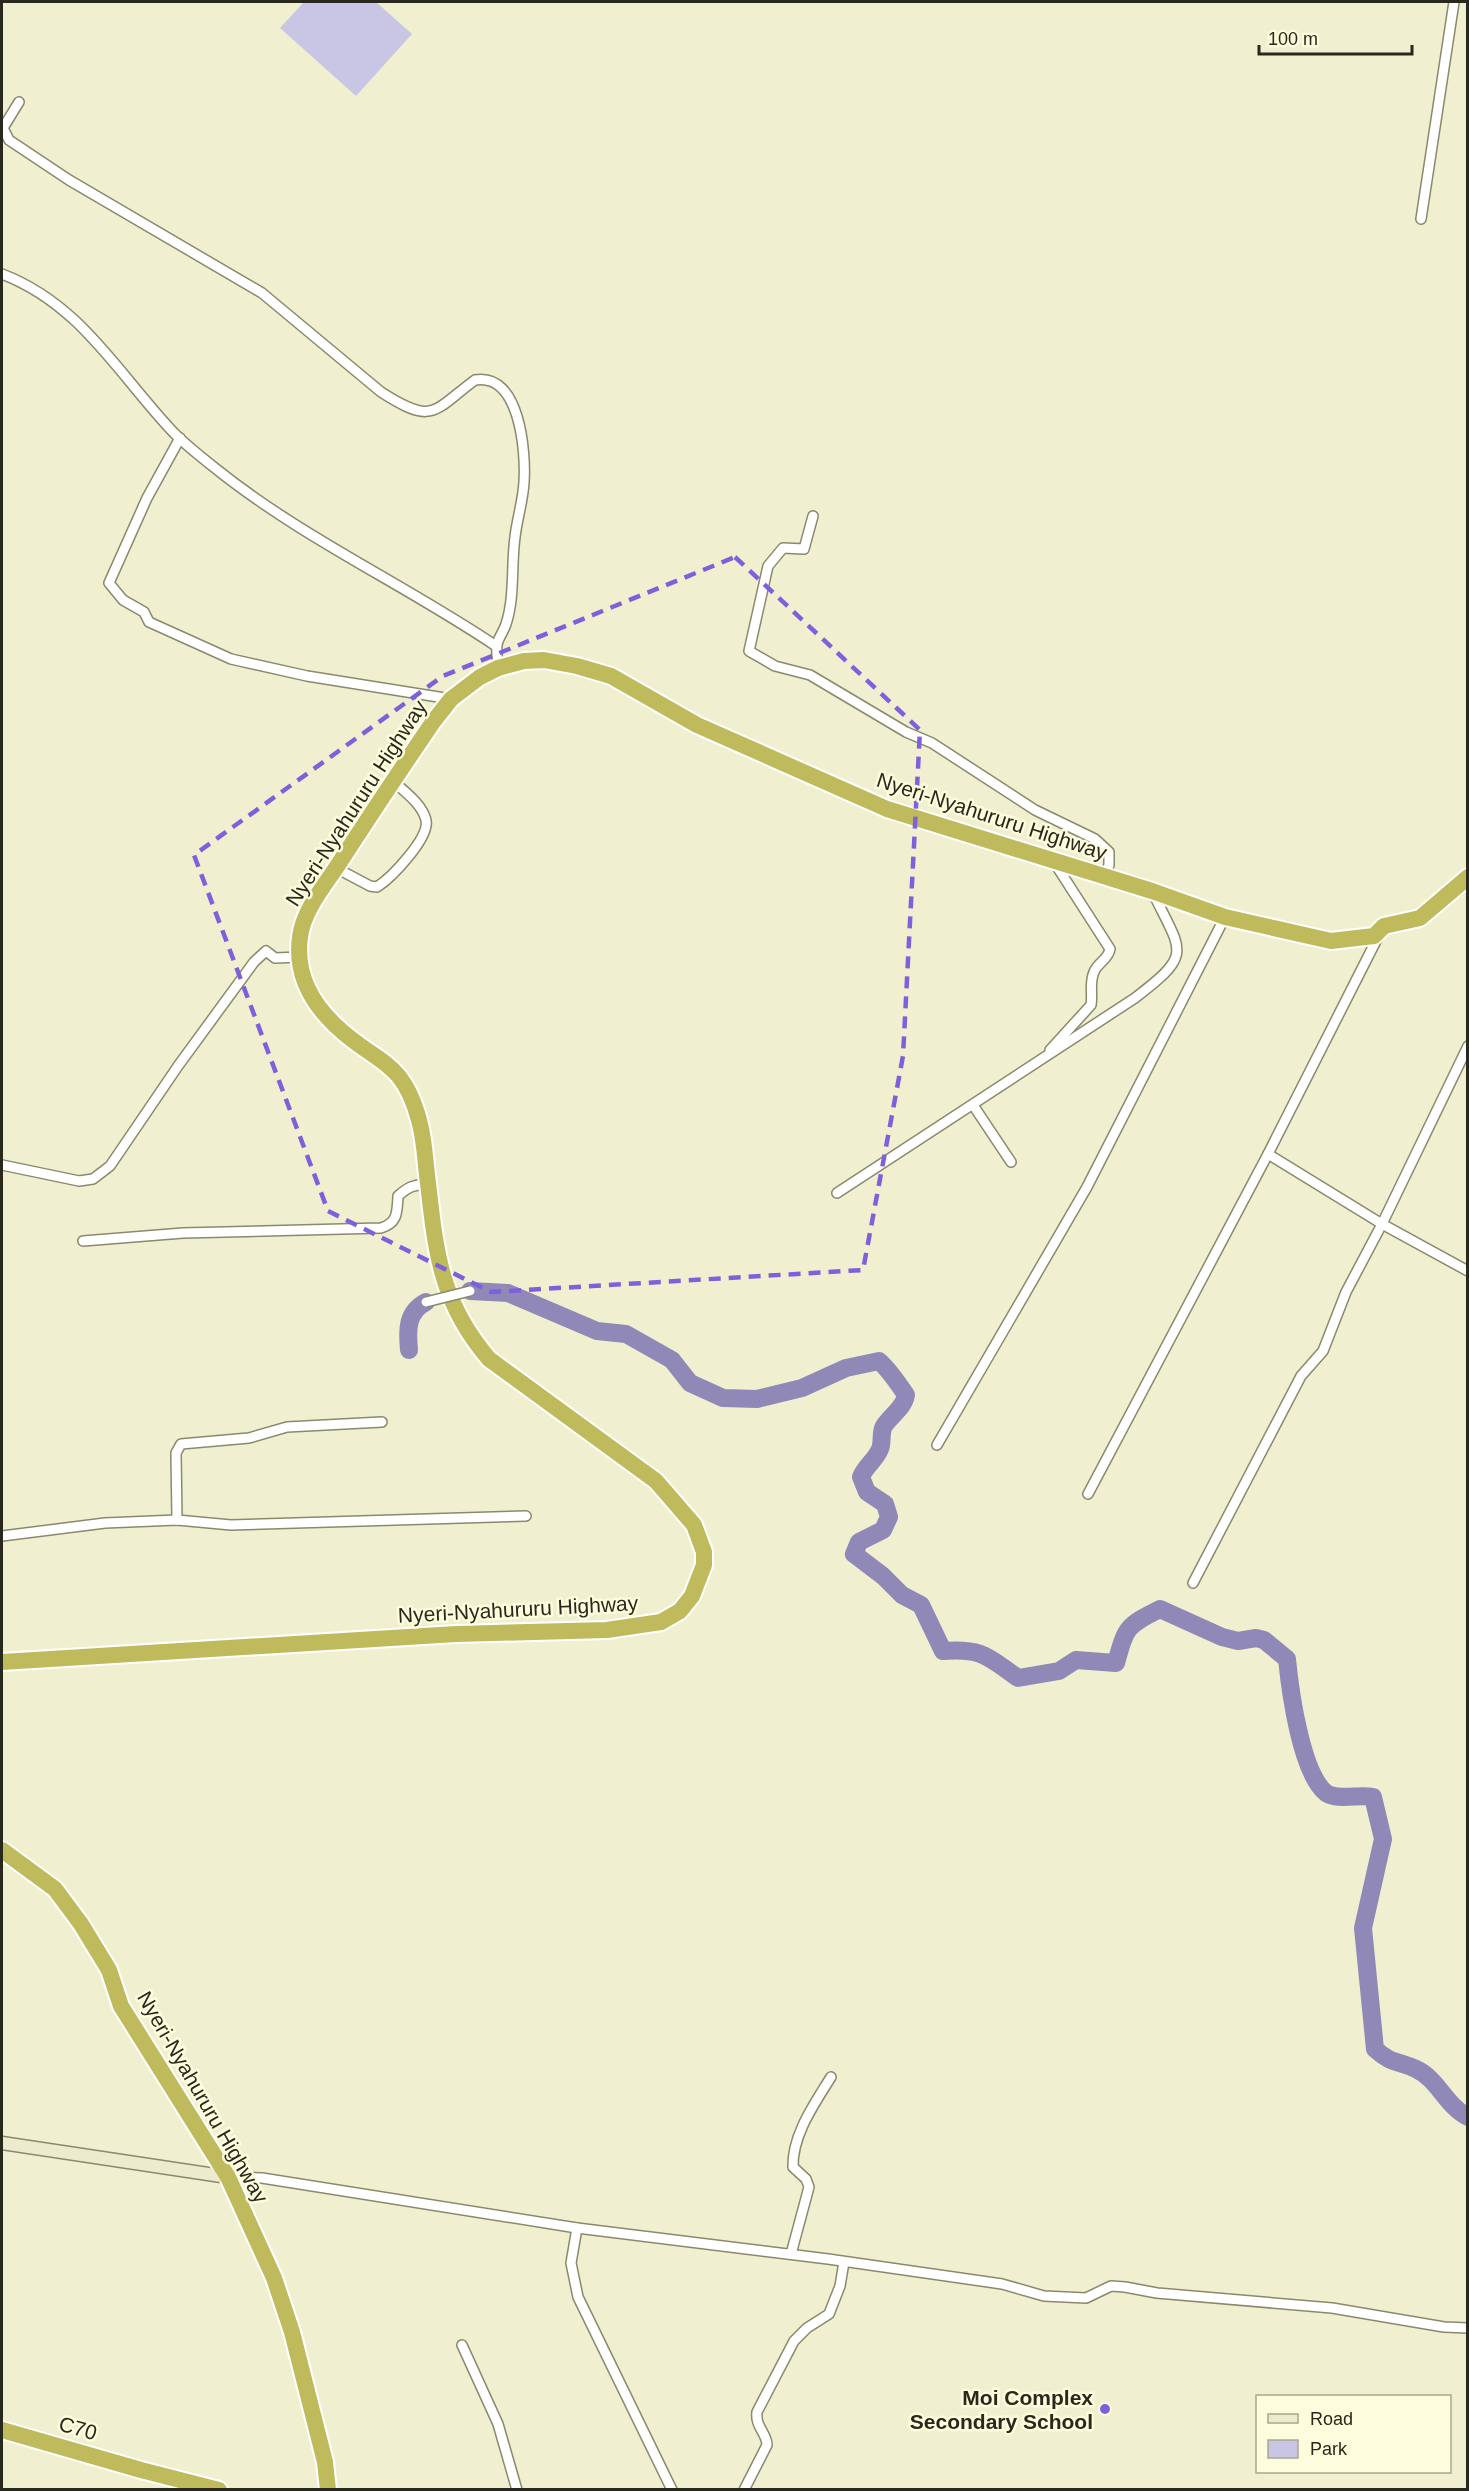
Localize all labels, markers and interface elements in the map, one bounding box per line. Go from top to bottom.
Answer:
scale bar [1259,18,1412,56]
text: 100 m [1268,29,1318,49]
street label: Nyeri-Nyahururu Highway [281,696,431,910]
street label: Nyeri-Nyahururu Highway [874,768,1110,864]
street label: Nyeri-Nyahururu Highway [397,1591,639,1627]
street label: Nyeri-Nyahururu Highway [133,1987,273,2207]
place label: Moi Complex Secondary School [910,2386,1093,2433]
legend [1256,2395,1451,2473]
marker: Moi Complex Secondary School [1098,2402,1112,2416]
text: Road [1310,2409,1353,2429]
street label: C70 [56,2412,100,2444]
text: Park [1310,2439,1348,2459]

